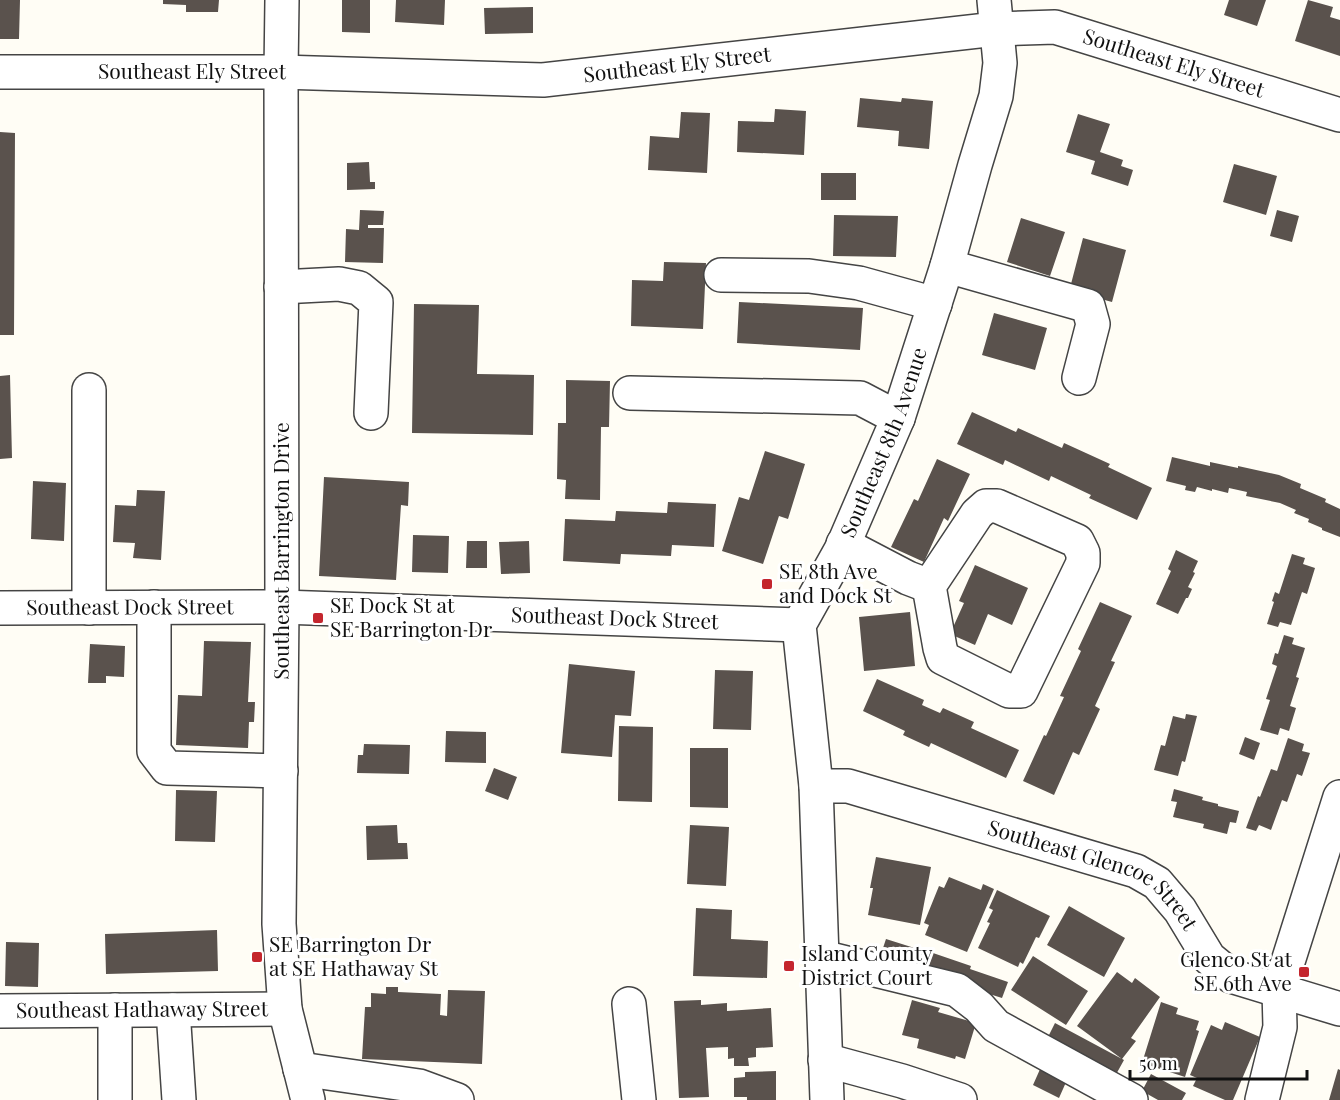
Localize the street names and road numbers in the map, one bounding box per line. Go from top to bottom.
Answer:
street label: Southeast Ely Street [1080,21,1269,103]
street label: Southeast Ely Street [582,38,772,87]
street label: Southeast Ely Street [98,56,287,84]
street label: Southeast 8th Avenue [832,343,932,541]
street label: Southeast Barrington Drive [266,422,294,680]
street label: Southeast Dock Street [26,591,234,620]
street label: Southeast Dock Street [511,599,720,634]
street label: Southeast Glencoe Street [985,812,1205,935]
street label: Southeast Hathaway Street [16,993,269,1023]

